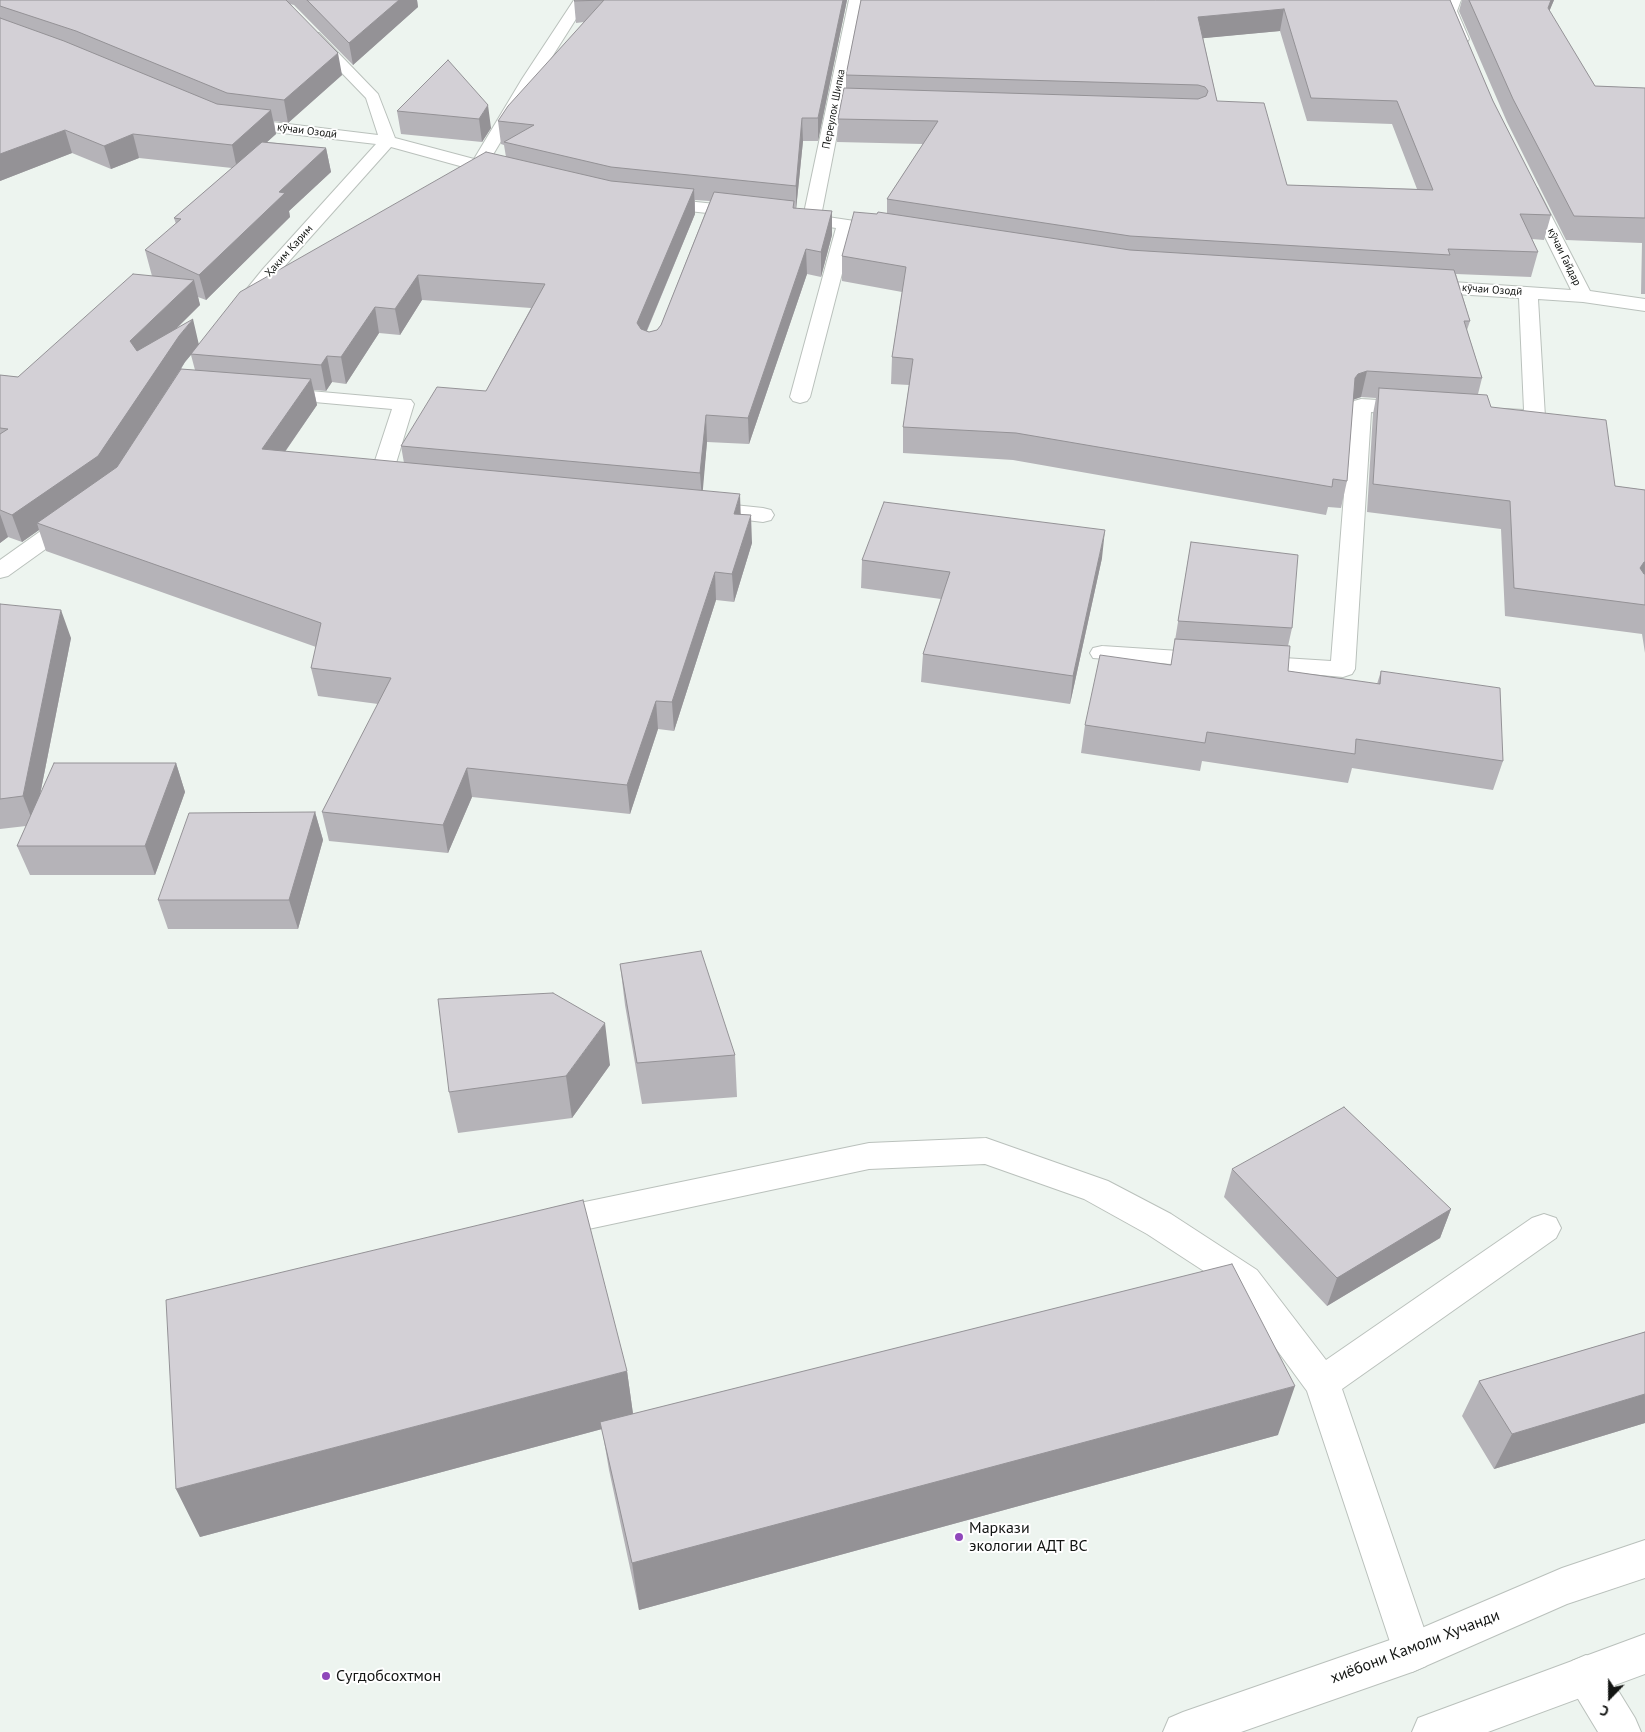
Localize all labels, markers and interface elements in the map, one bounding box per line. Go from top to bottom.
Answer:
street label: Переулок Шипка [820,68,848,150]
street label: кӯчаи Озодӣ [276,121,338,141]
street label: Ҳаким Карим [262,222,316,280]
street label: кӯчаи Гайдар [1544,226,1584,288]
street label: кӯчаи Озодӣ [1461,281,1523,299]
place label: Маркази экологии АДТ ВС [969,1518,1088,1556]
marker: Маркази экологии АДТ ВС [953,1531,965,1543]
street label: хиёбони Камоли Хучанди [1328,1606,1502,1688]
place label: Сугдобсохтмон [336,1666,441,1686]
marker: Сугдобсохтмон [320,1670,332,1682]
north arrow [1585,1672,1635,1722]
text: С [1597,1701,1611,1721]

